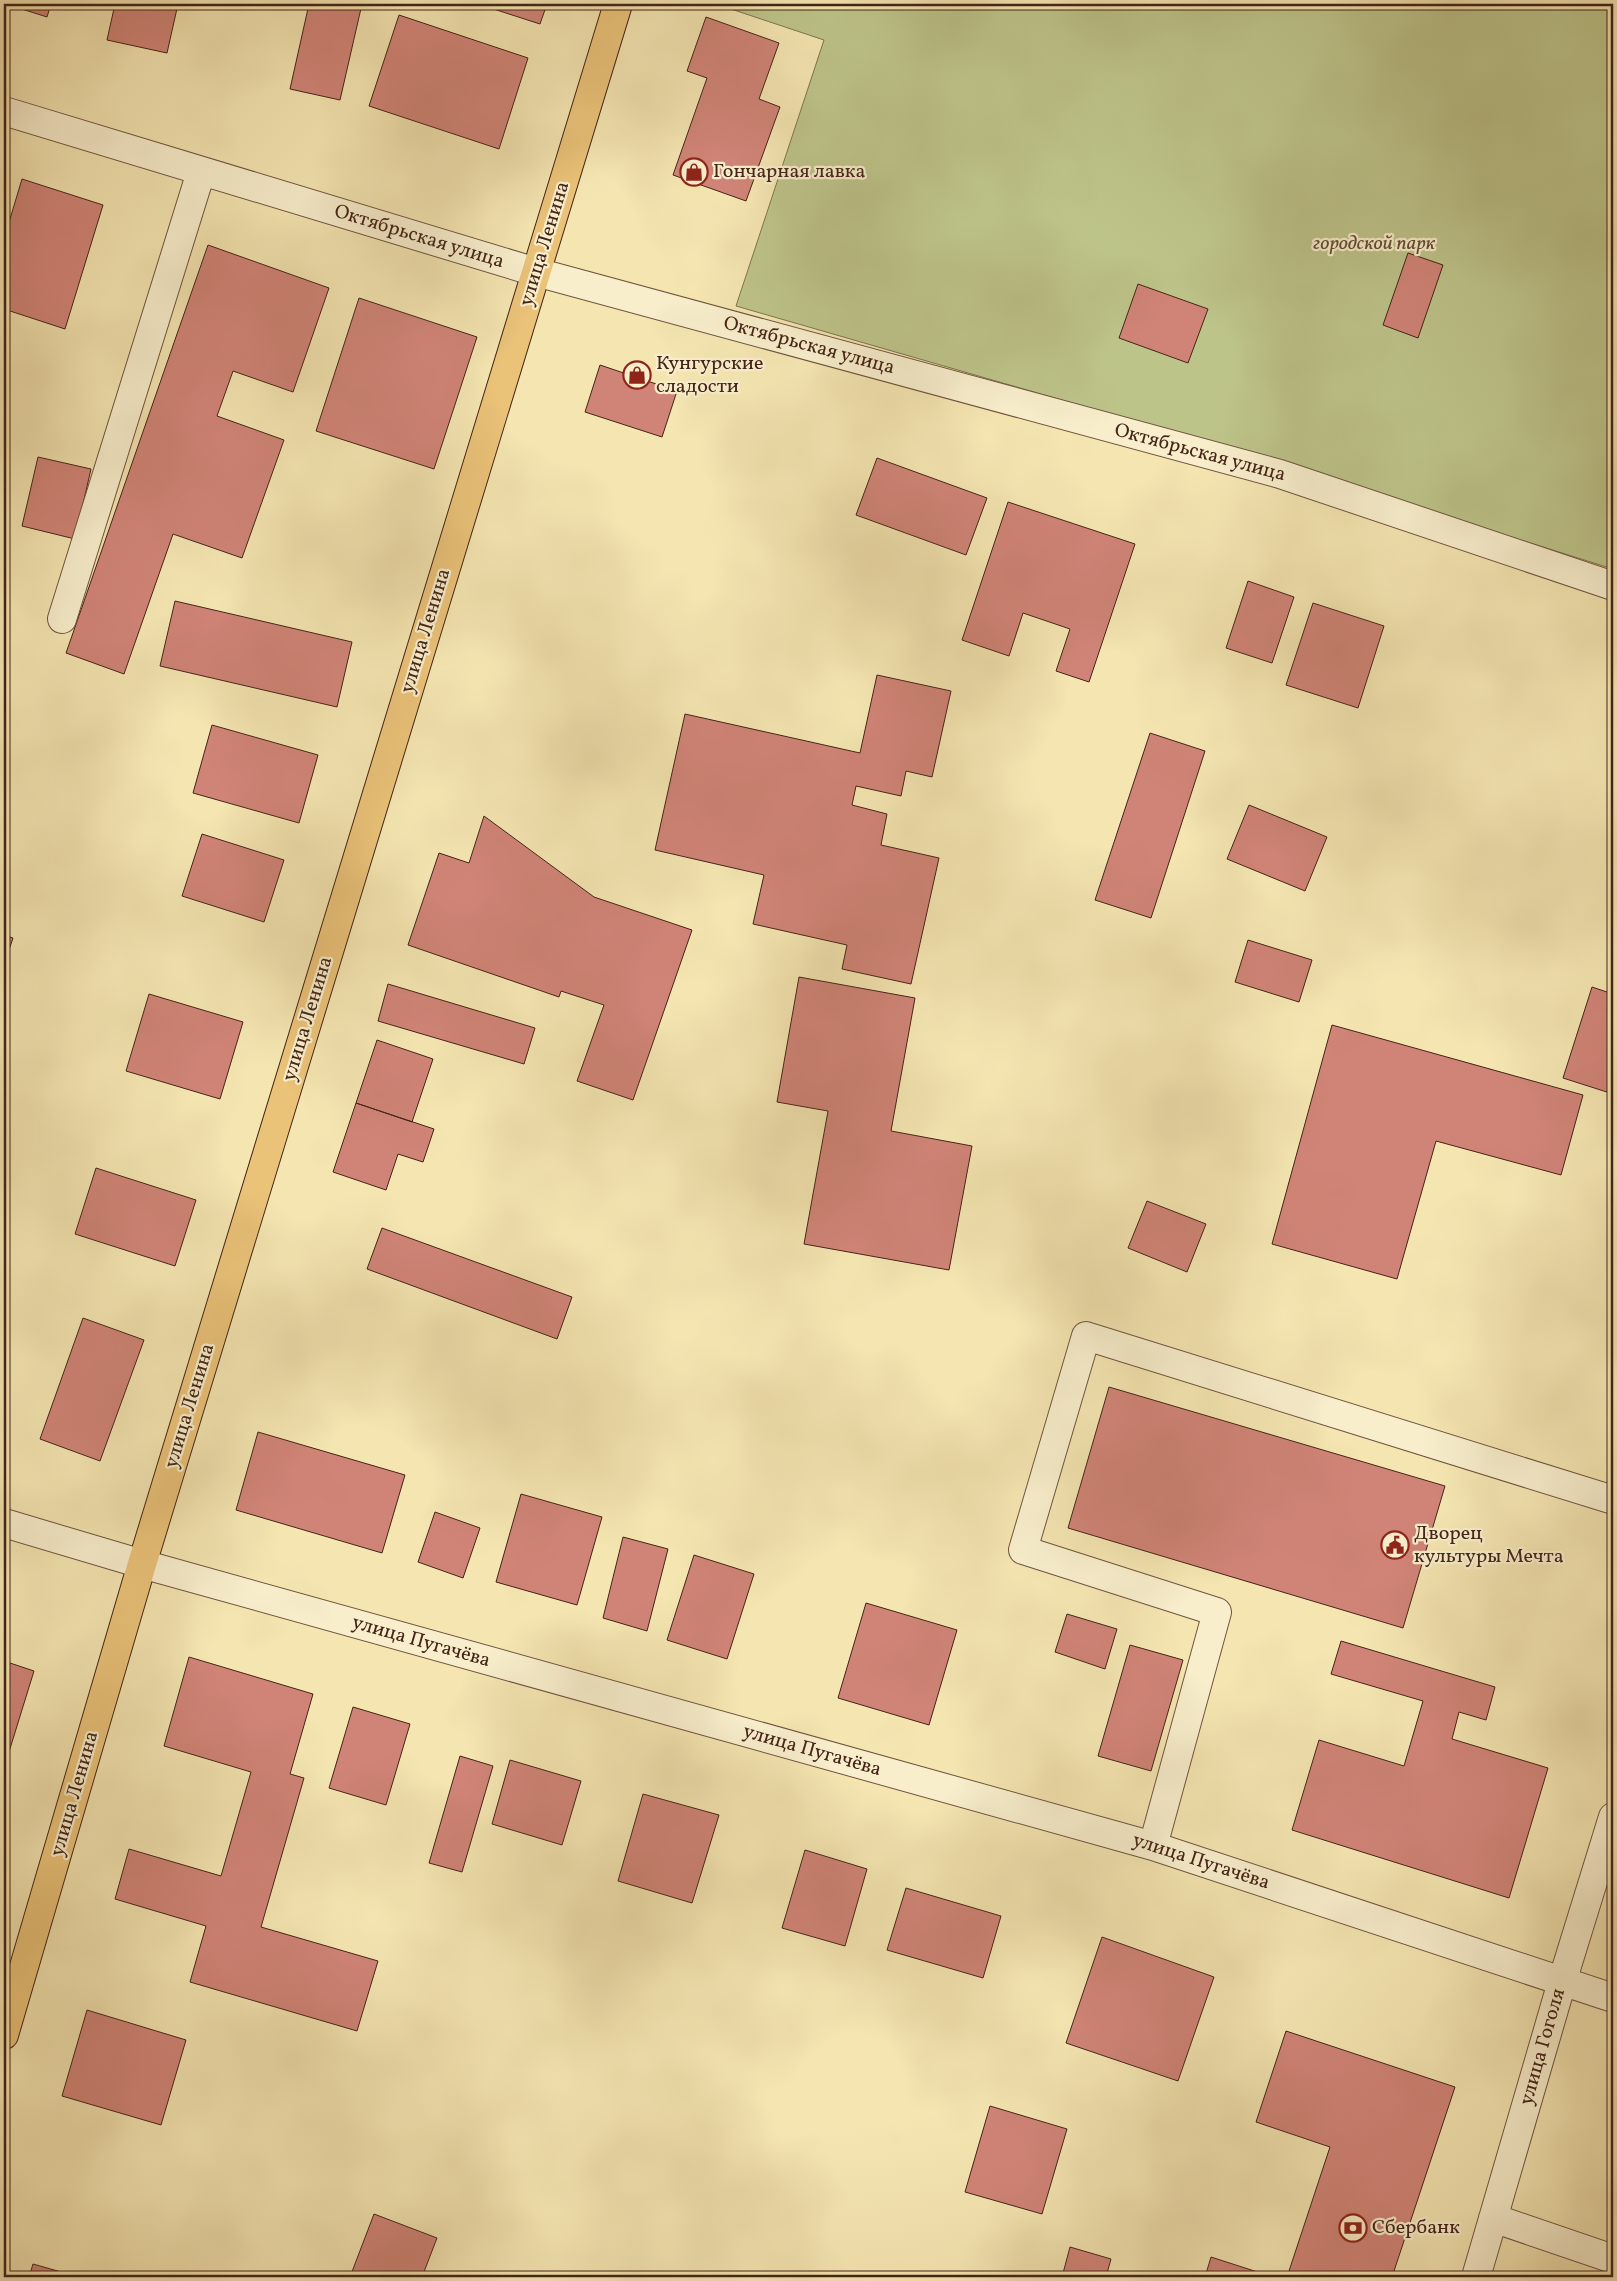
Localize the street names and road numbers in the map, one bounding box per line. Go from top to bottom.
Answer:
street label: улица Ленина [513,178,577,310]
street label: Октябрьская улица [330,198,508,276]
street label: Октябрьская улица [720,310,898,382]
street label: Октябрьская улица [1111,417,1289,489]
street label: улица Ленина [394,565,458,697]
street label: улица Ленина [276,953,340,1085]
street label: улица Ленина [158,1340,222,1472]
street label: улица Пугачёва [348,1609,494,1675]
street label: улица Пугачёва [739,1718,885,1784]
street label: улица Ленина [44,1728,106,1860]
street label: улица Пугачёва [1129,1827,1273,1897]
street label: улица Гоголя [1513,1985,1573,2109]

